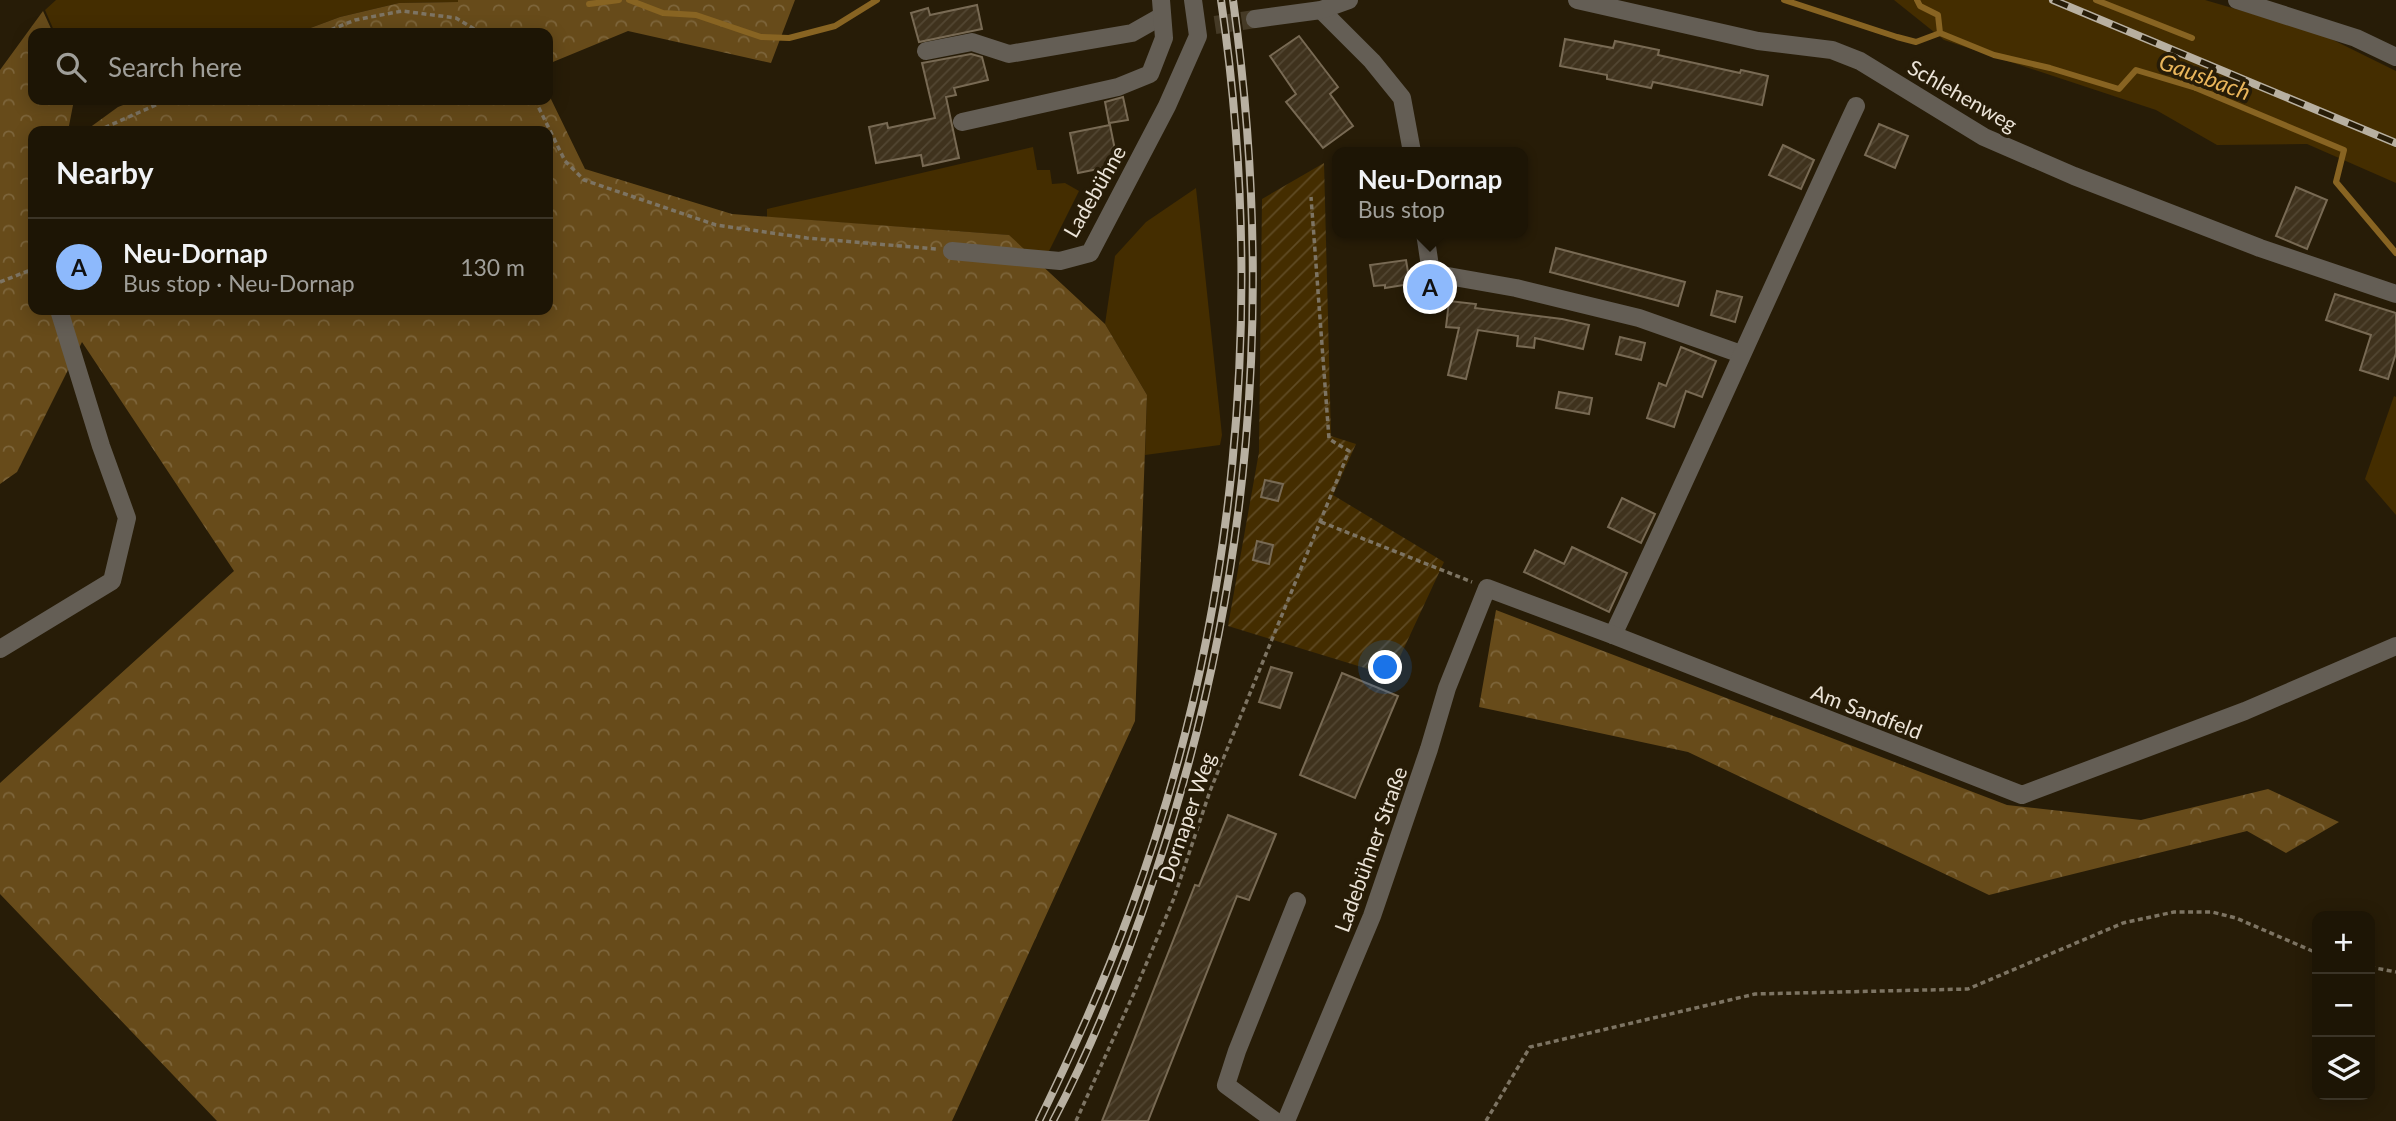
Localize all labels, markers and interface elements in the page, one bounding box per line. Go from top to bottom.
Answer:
search box [28,28,553,105]
water label: Gausbach [2155,47,2255,105]
icon: search [52,48,90,86]
text: Search here [108,51,242,83]
street label: Schlehenweg [1904,54,2022,136]
street label: Ladebühne [1058,141,1130,241]
popup [1332,147,1528,238]
text: Nearby [56,154,154,190]
text: Neu-Dornap [1358,163,1502,195]
text: Bus stop [1358,195,1445,223]
text: Neu-Dornap [123,237,268,269]
text: A [71,253,87,281]
text: 130 m [460,253,525,281]
pin: A [1407,261,1453,313]
text: Bus stop · Neu-Dornap [123,269,355,297]
your location [1368,650,1402,684]
street label: Am Sandfeld [1808,678,1926,744]
street label: Dornaper Weg [1152,749,1220,885]
street label: Ladebühner Straße [1328,763,1412,935]
map controls [2312,911,2375,1100]
button: + [2312,911,2375,974]
button: − [2312,974,2375,1037]
button: layers [2312,1037,2375,1100]

